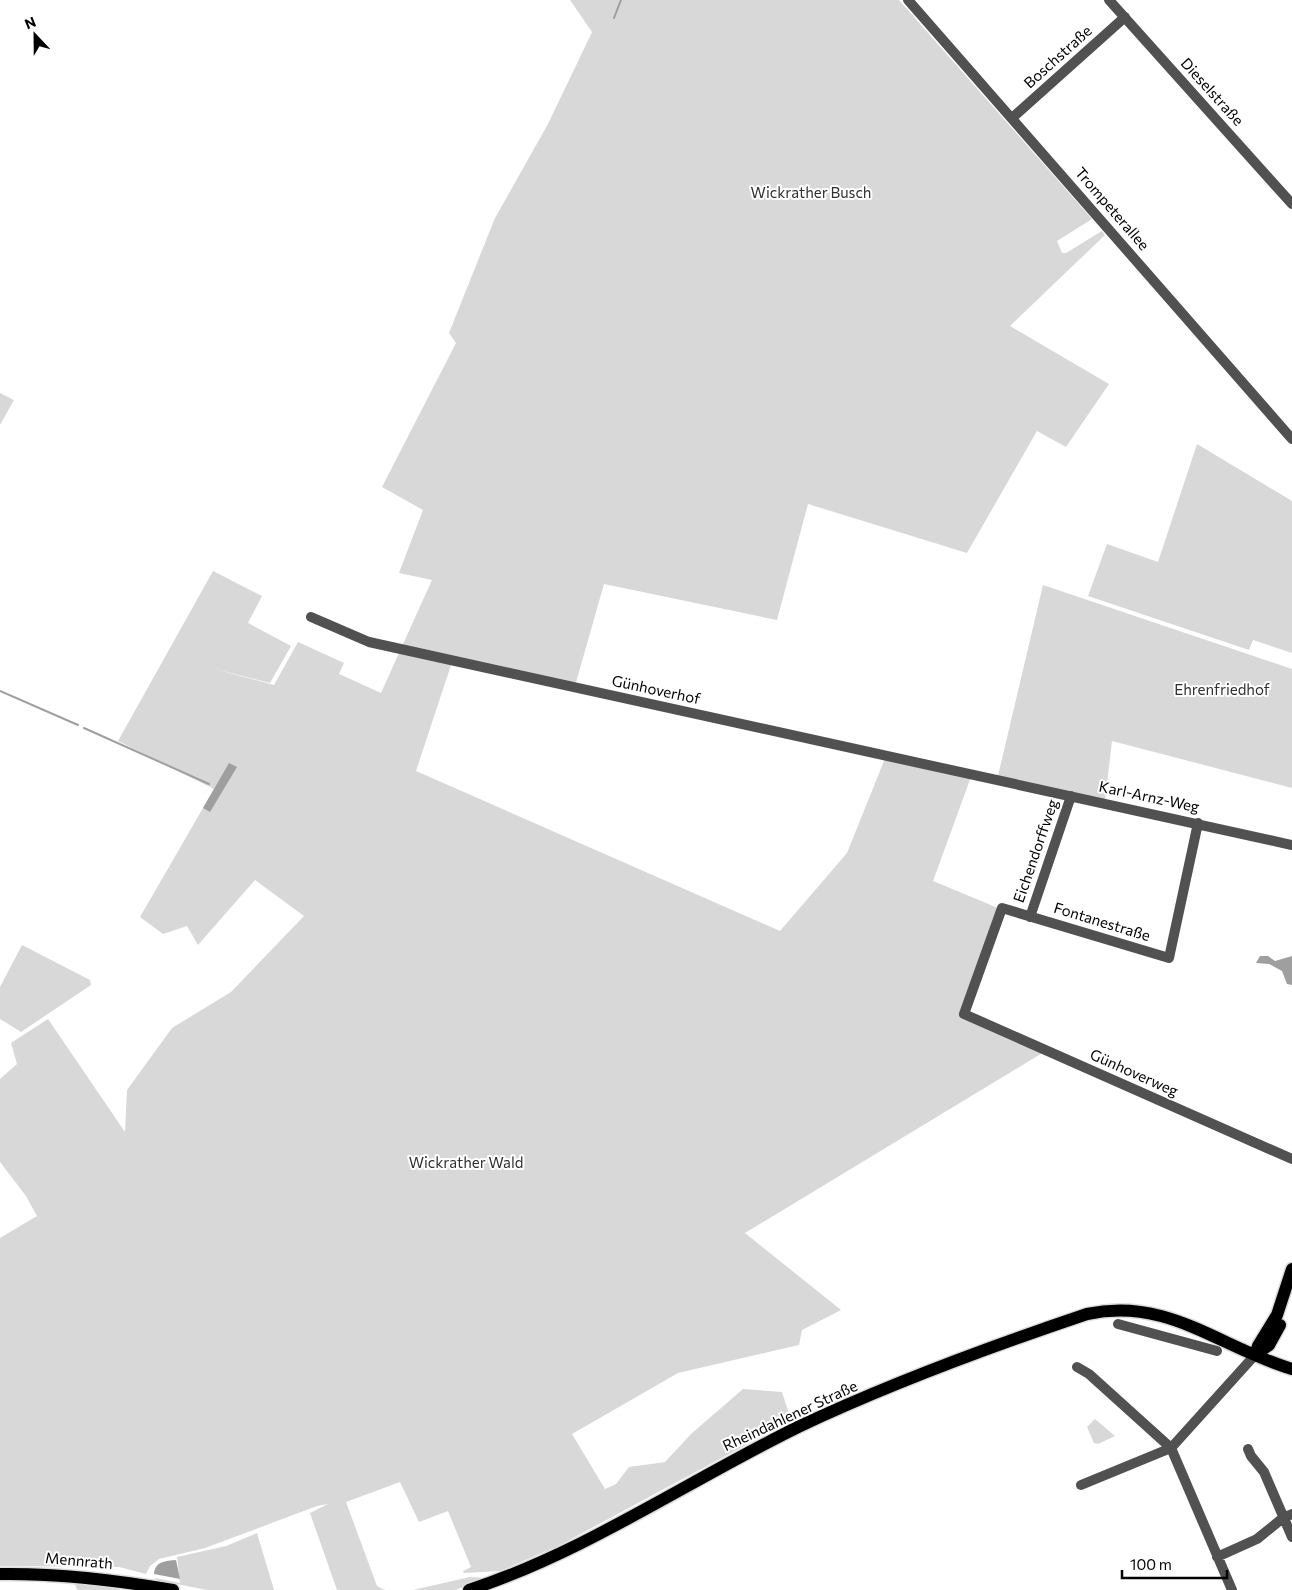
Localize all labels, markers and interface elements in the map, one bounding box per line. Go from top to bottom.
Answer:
north arrow [10,10,60,60]
text: N [22,13,38,32]
street label: Boschstraße [1020,21,1095,91]
street label: Dieselstraße [1178,54,1248,129]
street label: Trompeterallee [1072,163,1154,254]
park label: Wickrather Busch [751,183,871,201]
street label: Günhoverhof [610,671,702,707]
park label: Ehrenfriedhof [1174,680,1270,698]
street label: Karl-Arnz-Weg [1097,777,1201,815]
street label: Eichendorffweg [1009,797,1061,905]
street label: Fontanestraße [1052,898,1153,944]
street label: Günhoverweg [1088,1045,1181,1100]
park label: Wickrather Wald [409,1153,523,1171]
street label: Rheindahlener Straße [719,1376,860,1454]
street label: Mennrath [45,1548,114,1572]
scale bar [1122,1548,1227,1580]
text: 100 m [1130,1555,1172,1573]

